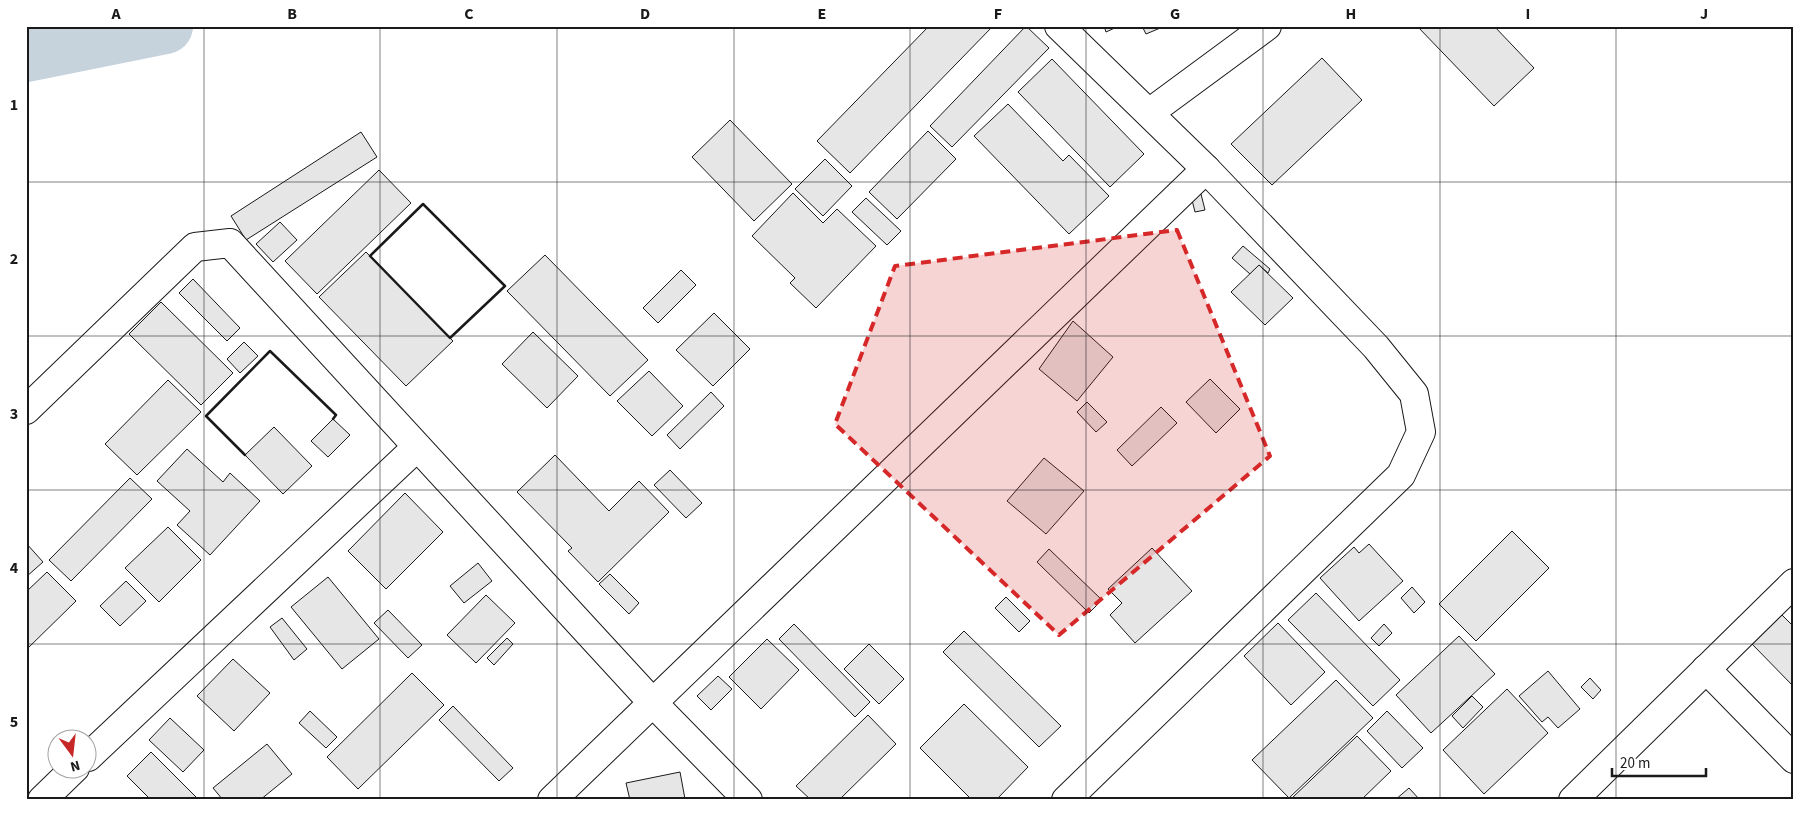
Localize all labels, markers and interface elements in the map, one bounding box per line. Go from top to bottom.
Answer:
text: A [110,3,121,25]
text: B [287,3,297,25]
text: C [464,3,474,25]
text: D [640,3,650,25]
text: E [818,3,826,25]
text: F [994,3,1002,25]
text: G [1170,3,1180,25]
text: H [1346,3,1356,25]
text: I [1526,3,1530,25]
text: J [1700,3,1708,25]
text: 1 [10,94,18,116]
text: 2 [10,248,18,270]
text: 3 [10,403,18,425]
text: 4 [10,557,19,579]
text: 5 [10,711,18,733]
north arrow [48,728,98,778]
scale bar [1612,746,1706,778]
text: 20 m [1620,753,1650,774]
text: N [68,755,82,776]

